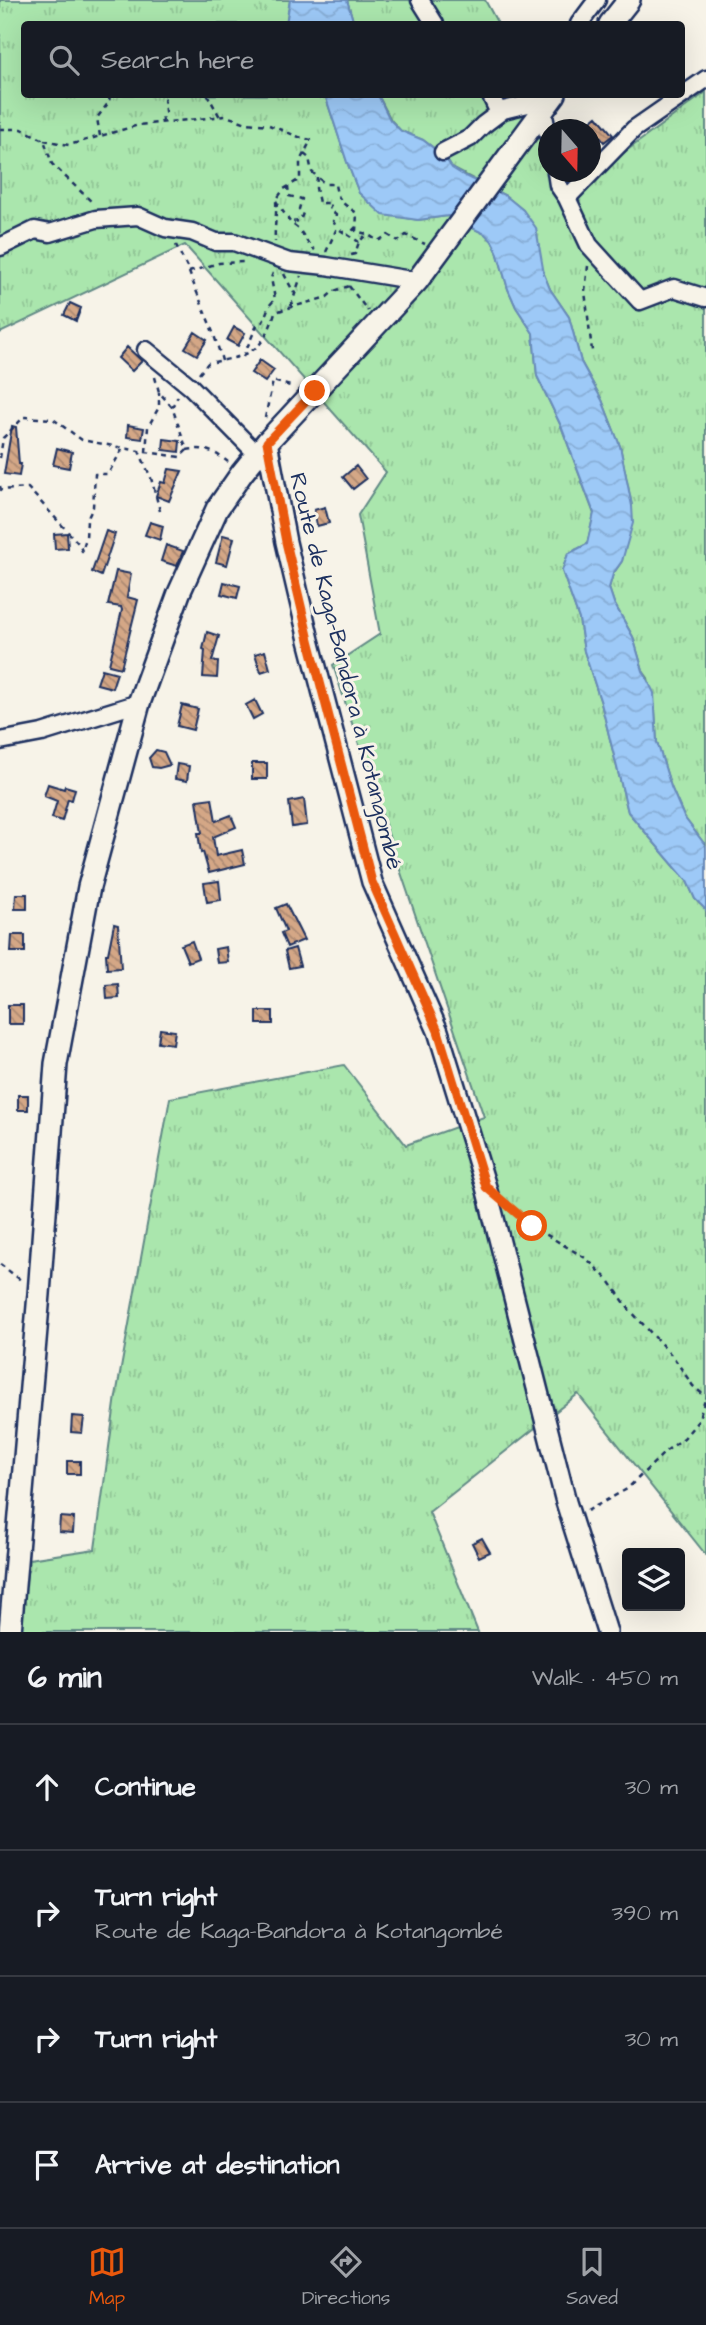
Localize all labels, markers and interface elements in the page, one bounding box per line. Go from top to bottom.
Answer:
search box [21,21,685,98]
icon: search [45,41,83,79]
text: Search here [101,42,254,78]
north arrow [538,119,601,182]
route end [299,375,330,406]
street label: Route de Kaga-Bandora à Kotangombé [280,469,411,873]
route start [516,1210,547,1241]
map controls [622,1548,685,1611]
button: layers [622,1548,685,1611]
text: 6 min [28,1657,102,1699]
text: Walk · 450 m [532,1662,678,1694]
icon: ahead [28,1768,66,1806]
text: Continue [95,1769,196,1805]
text: 30 m [625,1771,678,1803]
text: Turn right [95,1879,217,1915]
icon: right [28,1894,66,1932]
text: 390 m [612,1897,678,1929]
text: Route de Kaga-Bandora à Kotangombé [95,1915,503,1947]
icon: right [28,2020,66,2058]
text: Turn right [95,2021,217,2057]
text: 30 m [625,2023,678,2055]
icon: arrive [28,2146,66,2184]
text: Arrive at destination [95,2147,340,2183]
tab: Map [88,2243,126,2312]
tab: Directions [302,2243,390,2312]
tab: Saved [566,2243,618,2312]

